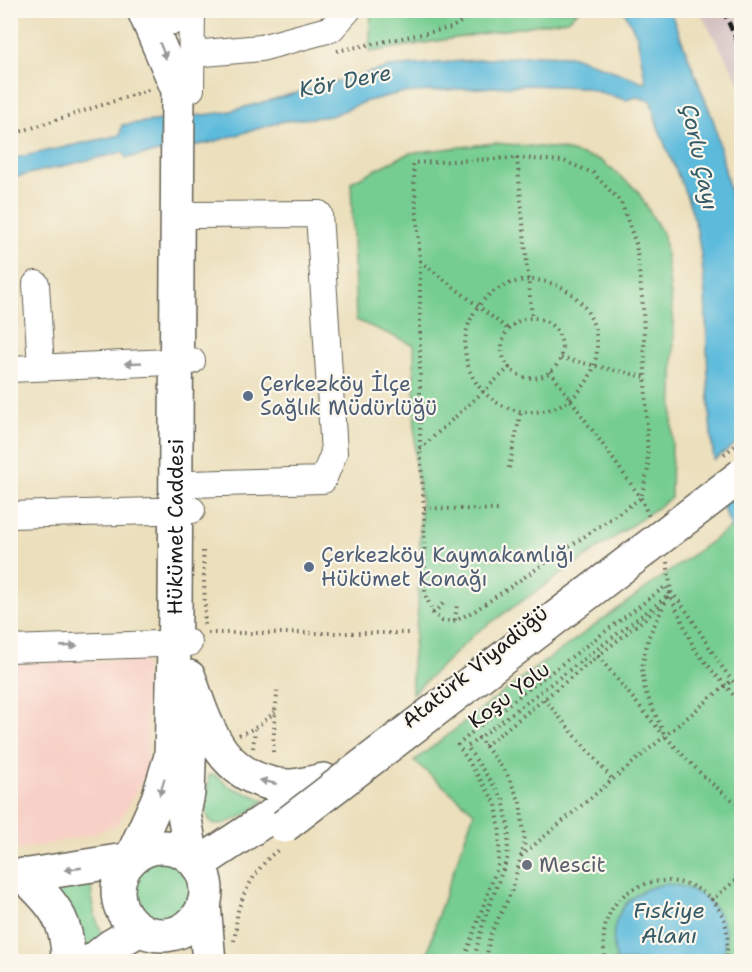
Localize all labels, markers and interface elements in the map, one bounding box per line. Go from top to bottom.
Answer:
one-way arrow [159,42,168,60]
water label: Kör Dere [296,58,394,104]
water label: Çorlu Çayı [675,101,725,213]
one-way arrow [124,358,143,367]
place label: Çerkezköy İlçe Sağlık Müdürlüğü [260,370,437,422]
marker: Çerkezköy İlçe Sağlık Müdürlüğü [241,389,255,403]
street label: Hükümet Caddesi [161,439,190,615]
place label: Çerkezköy Kaymakamlığı Hükümet Konağı [321,541,574,593]
marker: Çerkezköy Kaymakamlığı Hükümet Konağı [302,560,316,574]
street label: Atatürk Viyadüğü [396,599,554,735]
one-way arrow [59,642,78,651]
street label: Koşu Yolu [462,655,556,735]
one-way arrow [259,776,277,786]
one-way arrow [157,778,166,796]
place label: Mescit [539,851,606,879]
marker: Mescit [520,858,534,872]
one-way arrow [64,864,83,873]
water label: Fıskiye Alanı [633,896,705,950]

